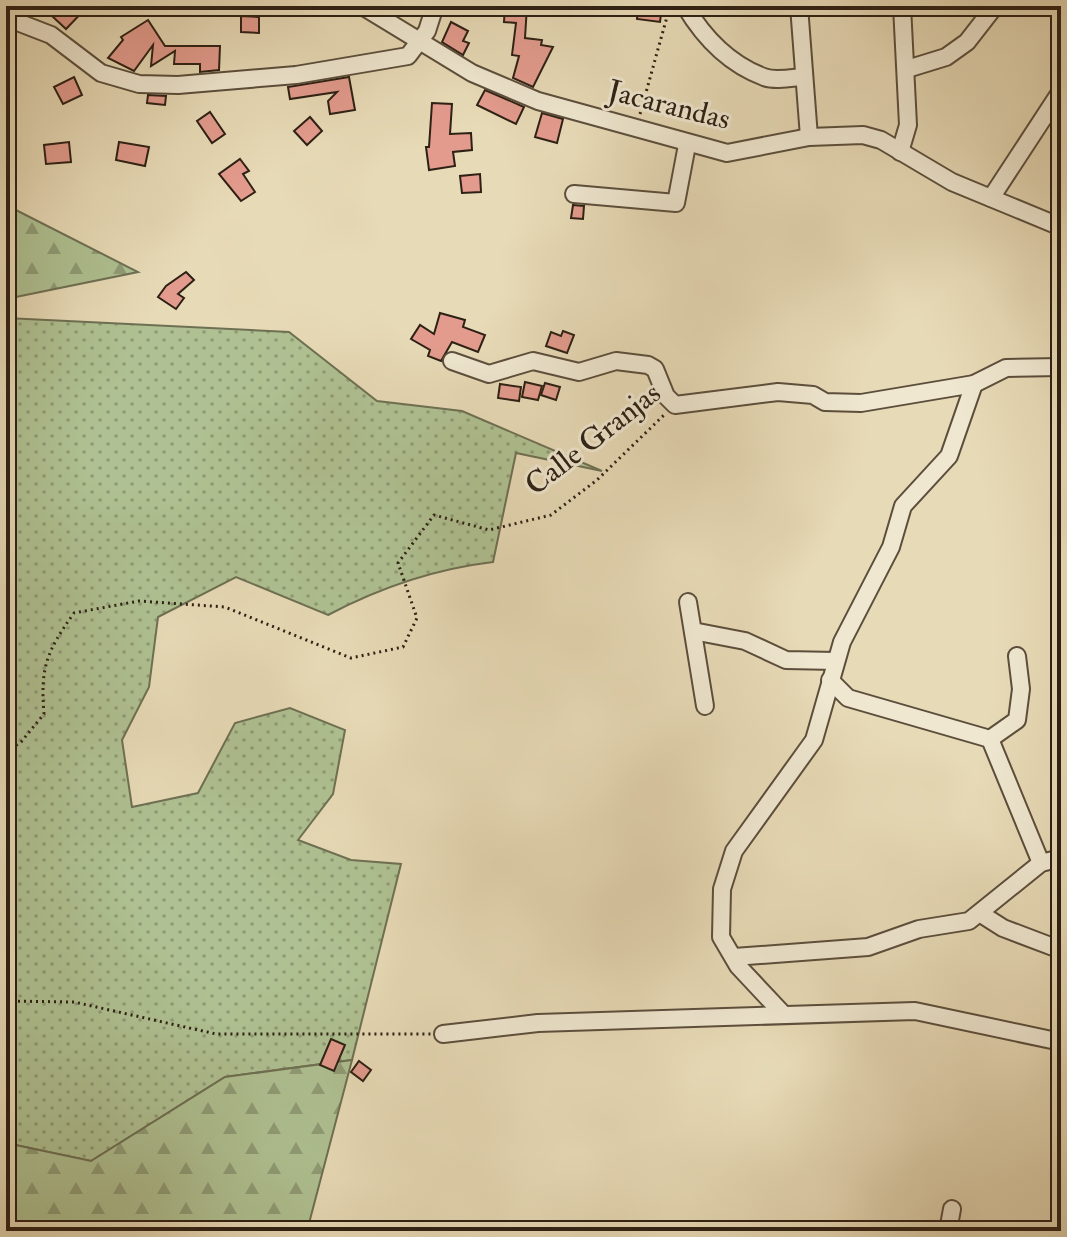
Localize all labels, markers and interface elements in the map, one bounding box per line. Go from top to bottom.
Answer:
street label: Jacarandas [603,72,734,138]
street label: Calle Granjas [518,375,668,503]

